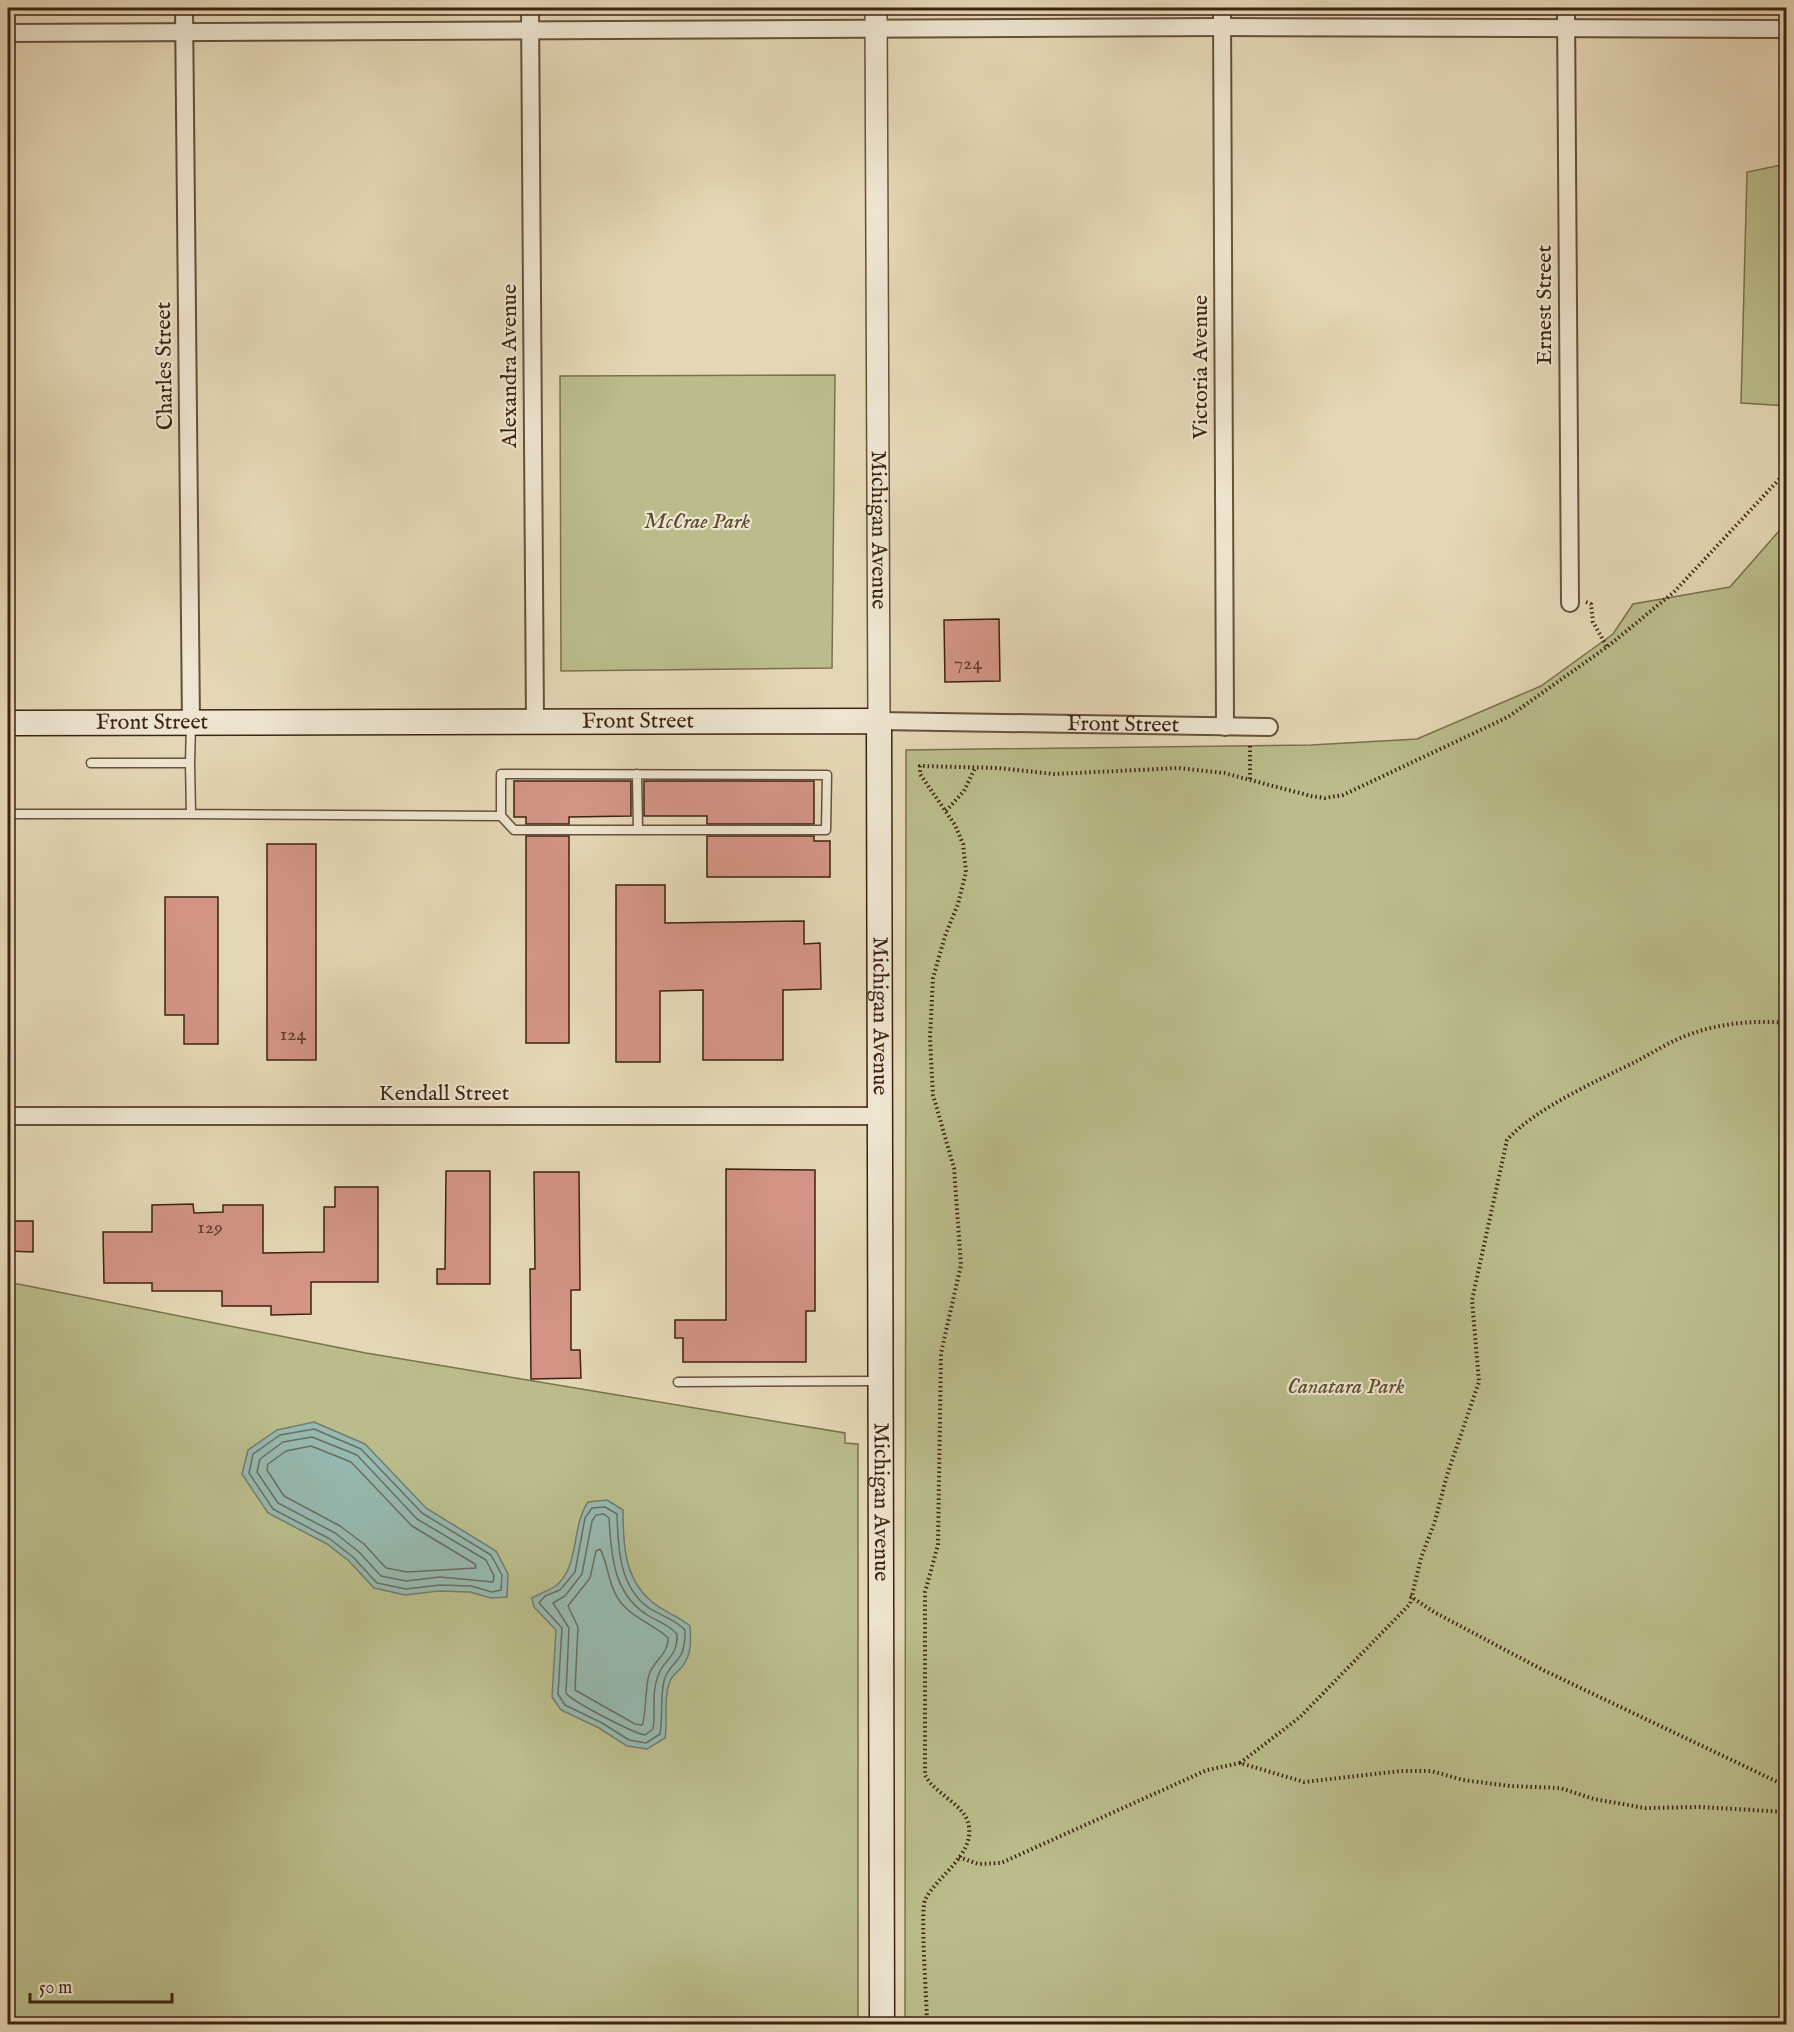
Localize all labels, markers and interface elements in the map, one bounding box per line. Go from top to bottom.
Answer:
street label: Ernest Street [1531,245,1559,365]
street label: Alexandra Avenue [496,284,524,449]
street label: Victoria Avenue [1187,295,1215,440]
street label: Charles Street [150,301,180,430]
street label: Michigan Avenue [864,451,893,609]
park label: McCrae Park [644,508,750,536]
house number: 724 [954,651,982,676]
street label: Front Street [582,707,695,736]
street label: Front Street [96,709,209,737]
street label: Front Street [1067,710,1180,740]
street label: Michigan Avenue [865,937,894,1095]
house number: 124 [280,1022,307,1047]
street label: Kendall Street [379,1080,510,1108]
house number: 129 [197,1215,223,1240]
park label: Canatara Park [1287,1373,1405,1401]
street label: Michigan Avenue [867,1423,895,1581]
scale bar [30,1966,172,2004]
text: 50 m [39,1977,72,2000]

